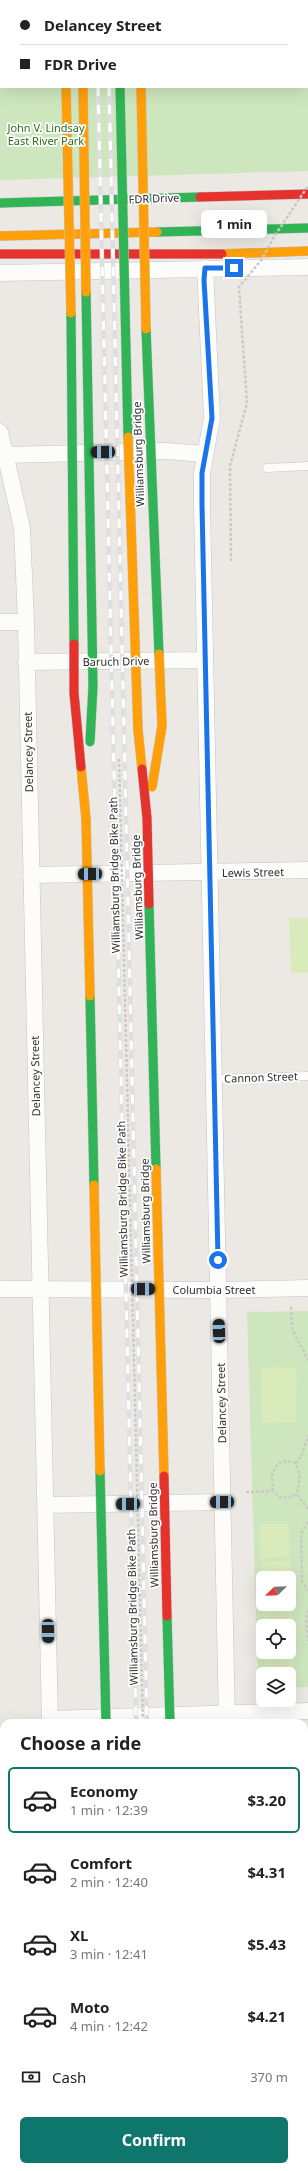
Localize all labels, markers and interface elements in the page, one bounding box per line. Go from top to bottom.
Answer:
text: Delancey Street [44,15,162,35]
text: FDR Drive [44,54,117,74]
park label: John V. Lindsay East River Park [6,120,85,148]
street label: FDR Drive [128,190,180,206]
callout: 1 min [201,210,267,238]
text: 1 min [216,215,252,233]
route end [225,259,243,277]
street label: Williamsburg Bridge [129,401,147,507]
car [91,446,115,458]
street label: Baruch Drive [82,653,150,669]
street label: Delancey Street [20,712,36,792]
street label: Williamsburg Bridge Bike Path [105,797,123,953]
street label: Williamsburg Bridge [128,834,146,940]
street label: Lewis Street [222,864,284,880]
car [78,868,102,880]
street label: Delancey Street [27,1036,43,1116]
street label: Cannon Street [224,1068,298,1086]
street label: Williamsburg Bridge Bike Path [113,1121,131,1277]
street label: Williamsburg Bridge [137,1158,153,1264]
route start [209,1251,227,1269]
street label: Columbia Street [173,1282,255,1297]
car [131,1283,155,1295]
car [213,1319,225,1343]
street label: Delancey Street [213,1363,229,1443]
street label: Williamsburg Bridge [145,1482,161,1588]
car [210,1496,234,1508]
car [116,1498,140,1510]
street label: Williamsburg Bridge Bike Path [123,1529,141,1685]
north arrow [256,1571,296,1611]
map controls [256,1571,296,1707]
car [42,1619,54,1643]
button: locate [256,1619,296,1659]
button: layers [256,1667,296,1707]
text: Choose a ride [20,1731,141,1755]
text: Economy [70,1781,138,1801]
icon: car [22,1782,58,1818]
text: $3.20 [247,1790,286,1810]
text: 1 min · 12:39 [70,1801,148,1819]
text: Comfort [70,1853,132,1873]
icon: car [22,1854,58,1890]
text: $4.31 [247,1862,286,1882]
text: 2 min · 12:40 [70,1873,148,1891]
text: XL [70,1925,88,1945]
icon: car [22,1926,58,1962]
text: $5.43 [247,1934,286,1954]
text: 3 min · 12:41 [70,1945,148,1963]
text: Moto [70,1997,109,2017]
icon: car [22,1998,58,2034]
text: $4.21 [247,2006,286,2026]
text: 4 min · 12:42 [70,2017,148,2035]
icon: cash [20,2066,42,2088]
text: Cash [52,2067,86,2087]
text: 370 m [250,2068,288,2086]
button: Confirm [20,2117,288,2163]

